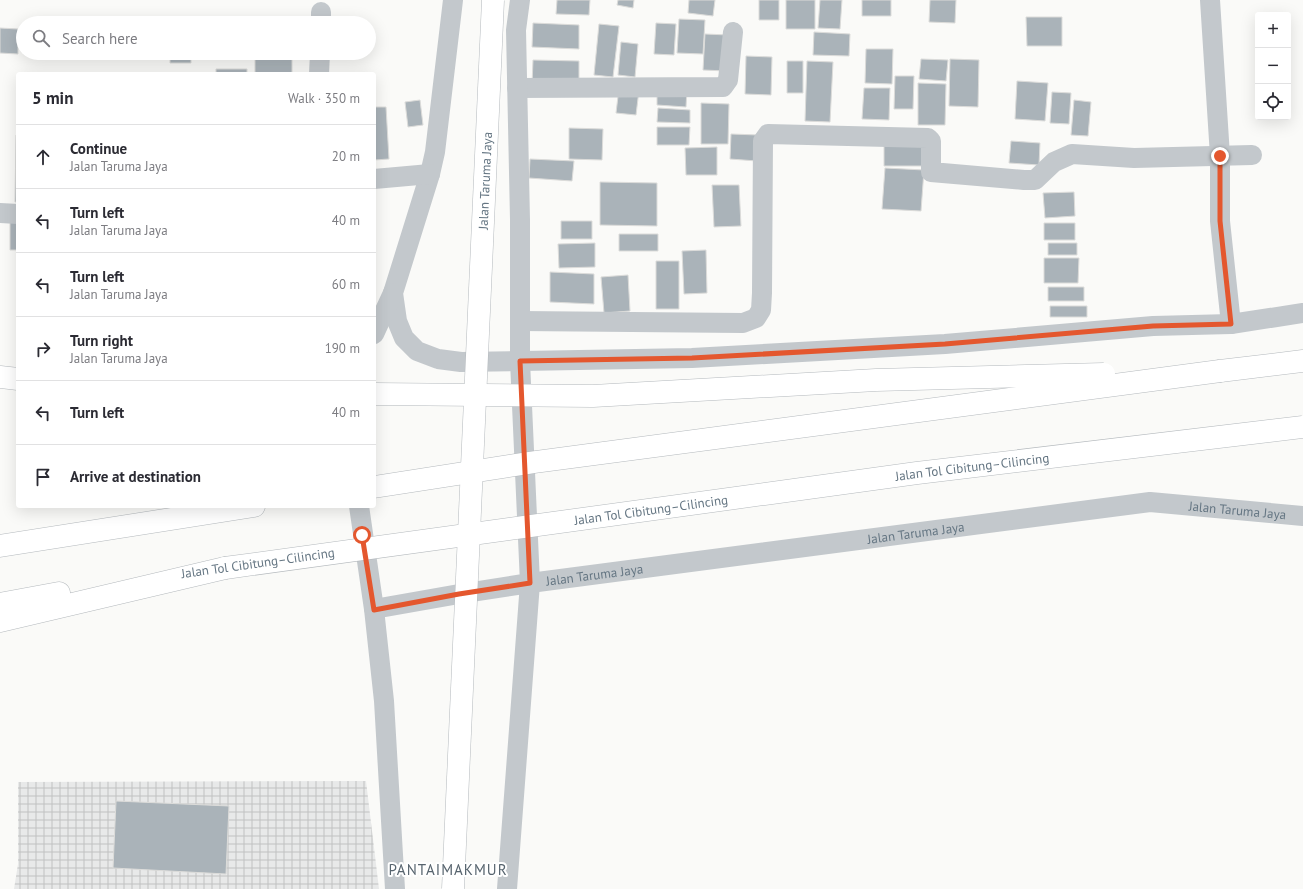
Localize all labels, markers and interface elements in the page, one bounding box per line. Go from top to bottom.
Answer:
map controls [1255,12,1291,120]
button: + [1255,12,1291,48]
search box [16,16,376,60]
icon: search [30,27,52,49]
text: Search here [62,29,138,48]
button: − [1255,48,1291,84]
button: locate [1255,84,1291,120]
text: 5 min [32,87,73,109]
text: Walk · 350 m [288,90,360,107]
street label: Jalan Taruma Jaya [474,132,496,231]
text: Continue [70,139,127,158]
icon: ahead [32,146,54,168]
route end [1211,147,1229,165]
text: 20 m [332,148,360,165]
text: Jalan Taruma Jaya [70,158,168,175]
text: Turn left [70,203,124,222]
icon: left [32,210,54,232]
text: 40 m [332,212,360,229]
text: Jalan Taruma Jaya [70,222,168,239]
text: Turn left [70,267,124,286]
icon: left [32,274,54,296]
text: 60 m [332,276,360,293]
text: Jalan Taruma Jaya [70,286,168,303]
text: Turn right [70,331,133,350]
icon: right [32,338,54,360]
text: 190 m [325,340,360,357]
text: Jalan Taruma Jaya [70,350,168,367]
icon: left [32,402,54,424]
text: Turn left [70,403,124,422]
text: 40 m [332,404,360,421]
street label: Jalan Tol Cibitung–Cilincing [893,449,1050,485]
icon: arrive [32,466,54,488]
text: Arrive at destination [70,467,201,486]
street label: Jalan Tol Cibitung–Cilincing [572,491,729,529]
street label: Jalan Taruma Jaya [1187,497,1287,523]
street label: Jalan Taruma Jaya [865,518,965,547]
route start [353,526,371,544]
street label: Jalan Tol Cibitung–Cilincing [179,544,336,582]
street label: Jalan Taruma Jaya [544,560,644,589]
district label: PANTAIMAKMUR [388,860,508,879]

